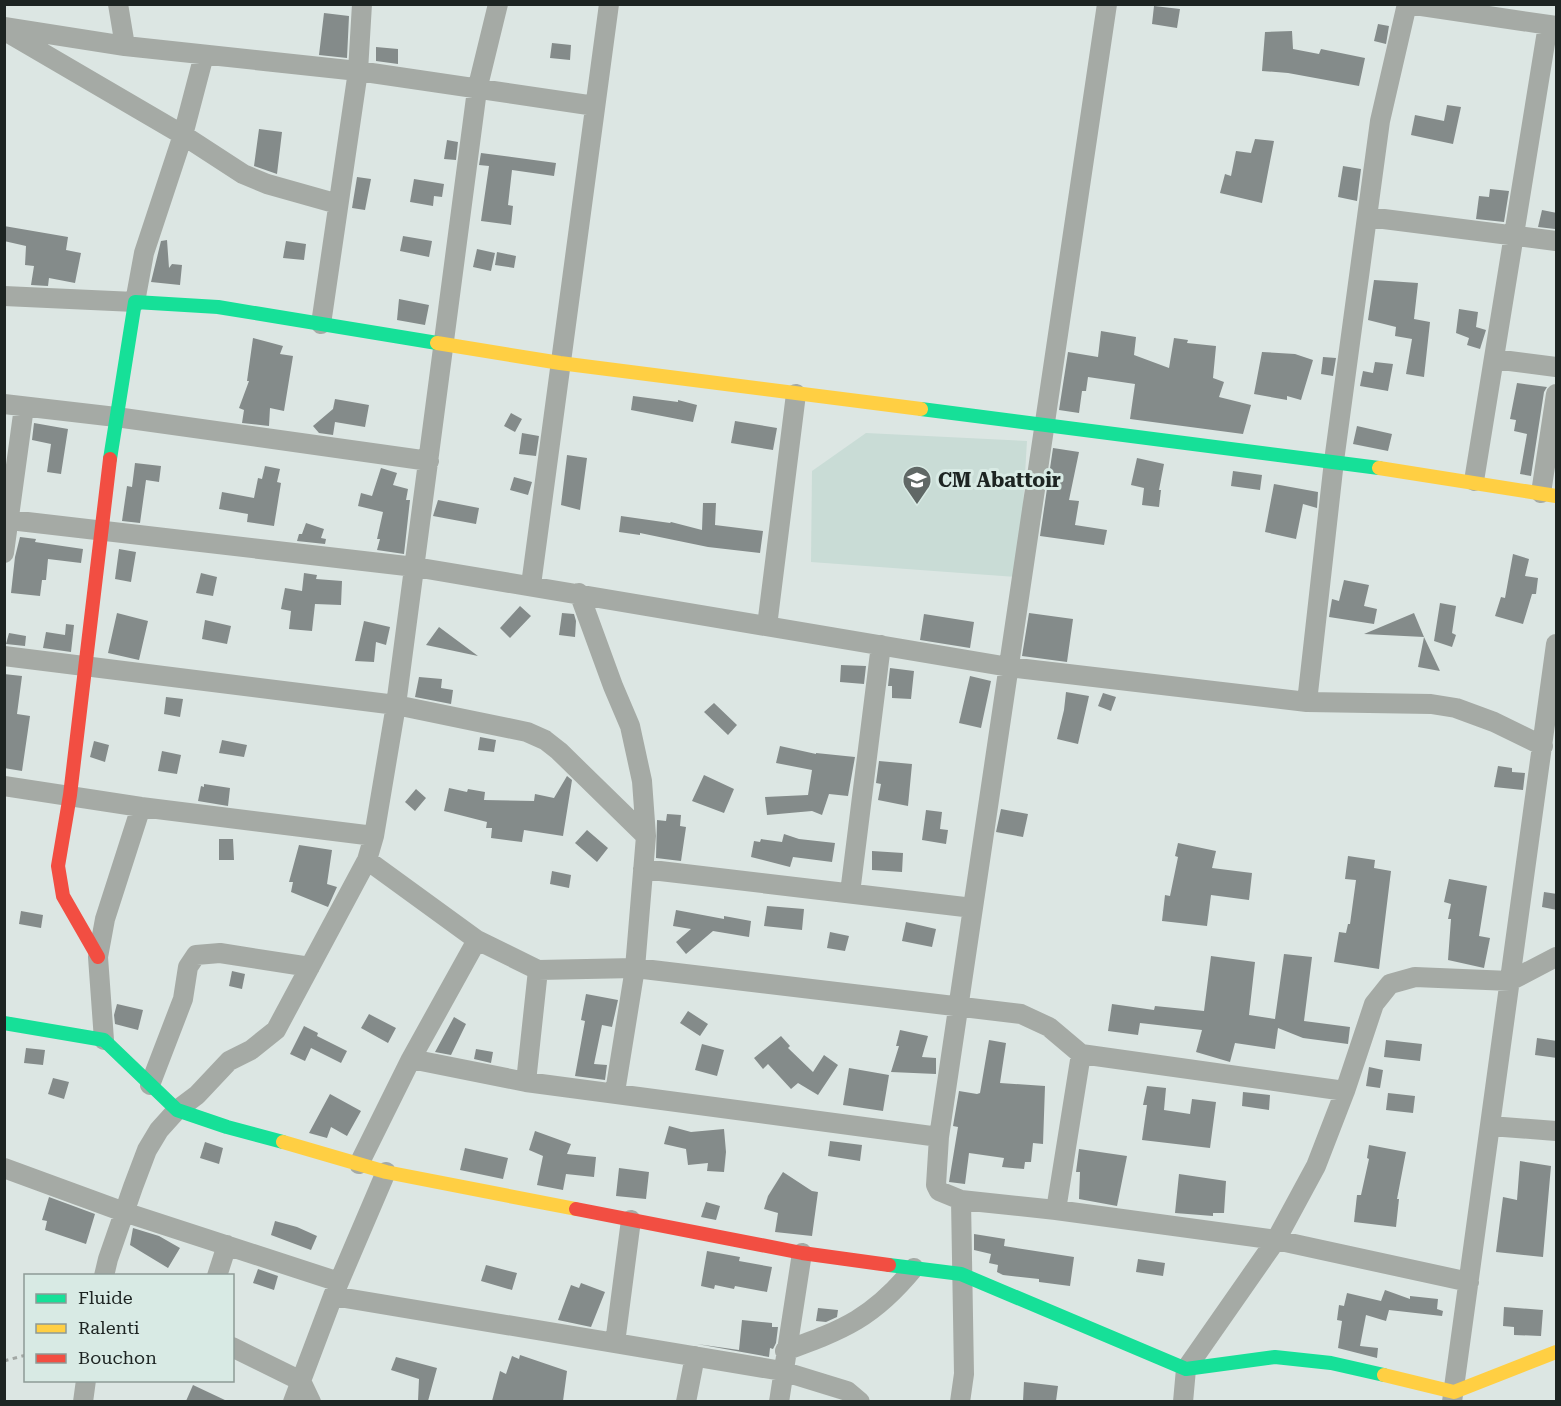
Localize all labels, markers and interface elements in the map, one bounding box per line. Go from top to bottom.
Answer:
school or university icon: CM Abattoir [901,464,933,506]
place label: CM Abattoir [938,468,1061,492]
legend [24,1274,234,1382]
text: Fluide [78,1287,133,1308]
text: Ralenti [78,1317,140,1338]
text: Bouchon [78,1347,157,1368]

